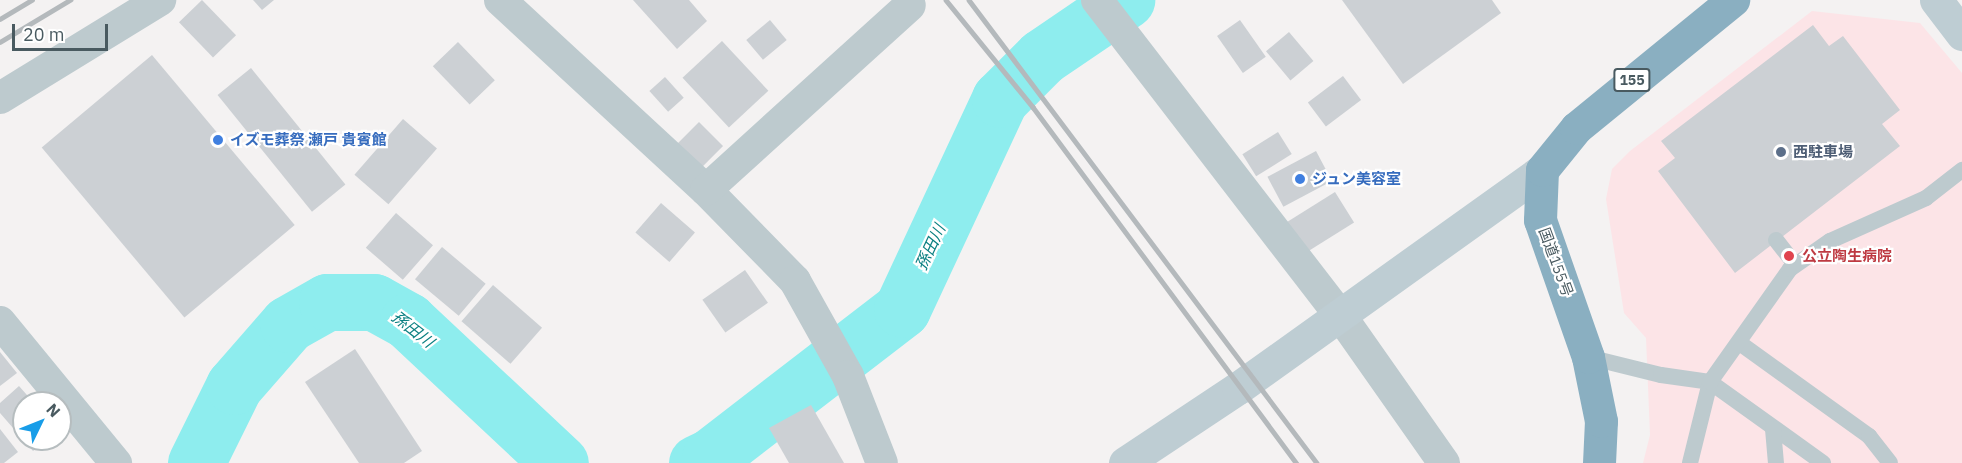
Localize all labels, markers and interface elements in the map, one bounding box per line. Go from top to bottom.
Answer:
scale bar [15,12,111,50]
text: 20 m [23,23,65,46]
road number: 155 [1612,69,1652,91]
place label: イズモ葬祭 瀬戸 貴賓館 [230,131,387,149]
marker: イズモ葬祭 瀬戸 貴賓館 [211,133,225,147]
place label: 西駐車場 [1793,143,1853,161]
marker: 西駐車場 [1774,145,1788,159]
place label: ジュン美容室 [1312,170,1402,188]
marker: ジュン美容室 [1293,172,1307,186]
water label: 孫田川 [911,221,949,273]
street label: 国道155号 [1535,225,1577,299]
marker: 公立陶生病院 [1780,247,1798,265]
place label: 公立陶生病院 [1802,247,1892,265]
water label: 孫田川 [388,307,438,351]
north arrow [12,391,72,451]
text: N [42,399,65,421]

